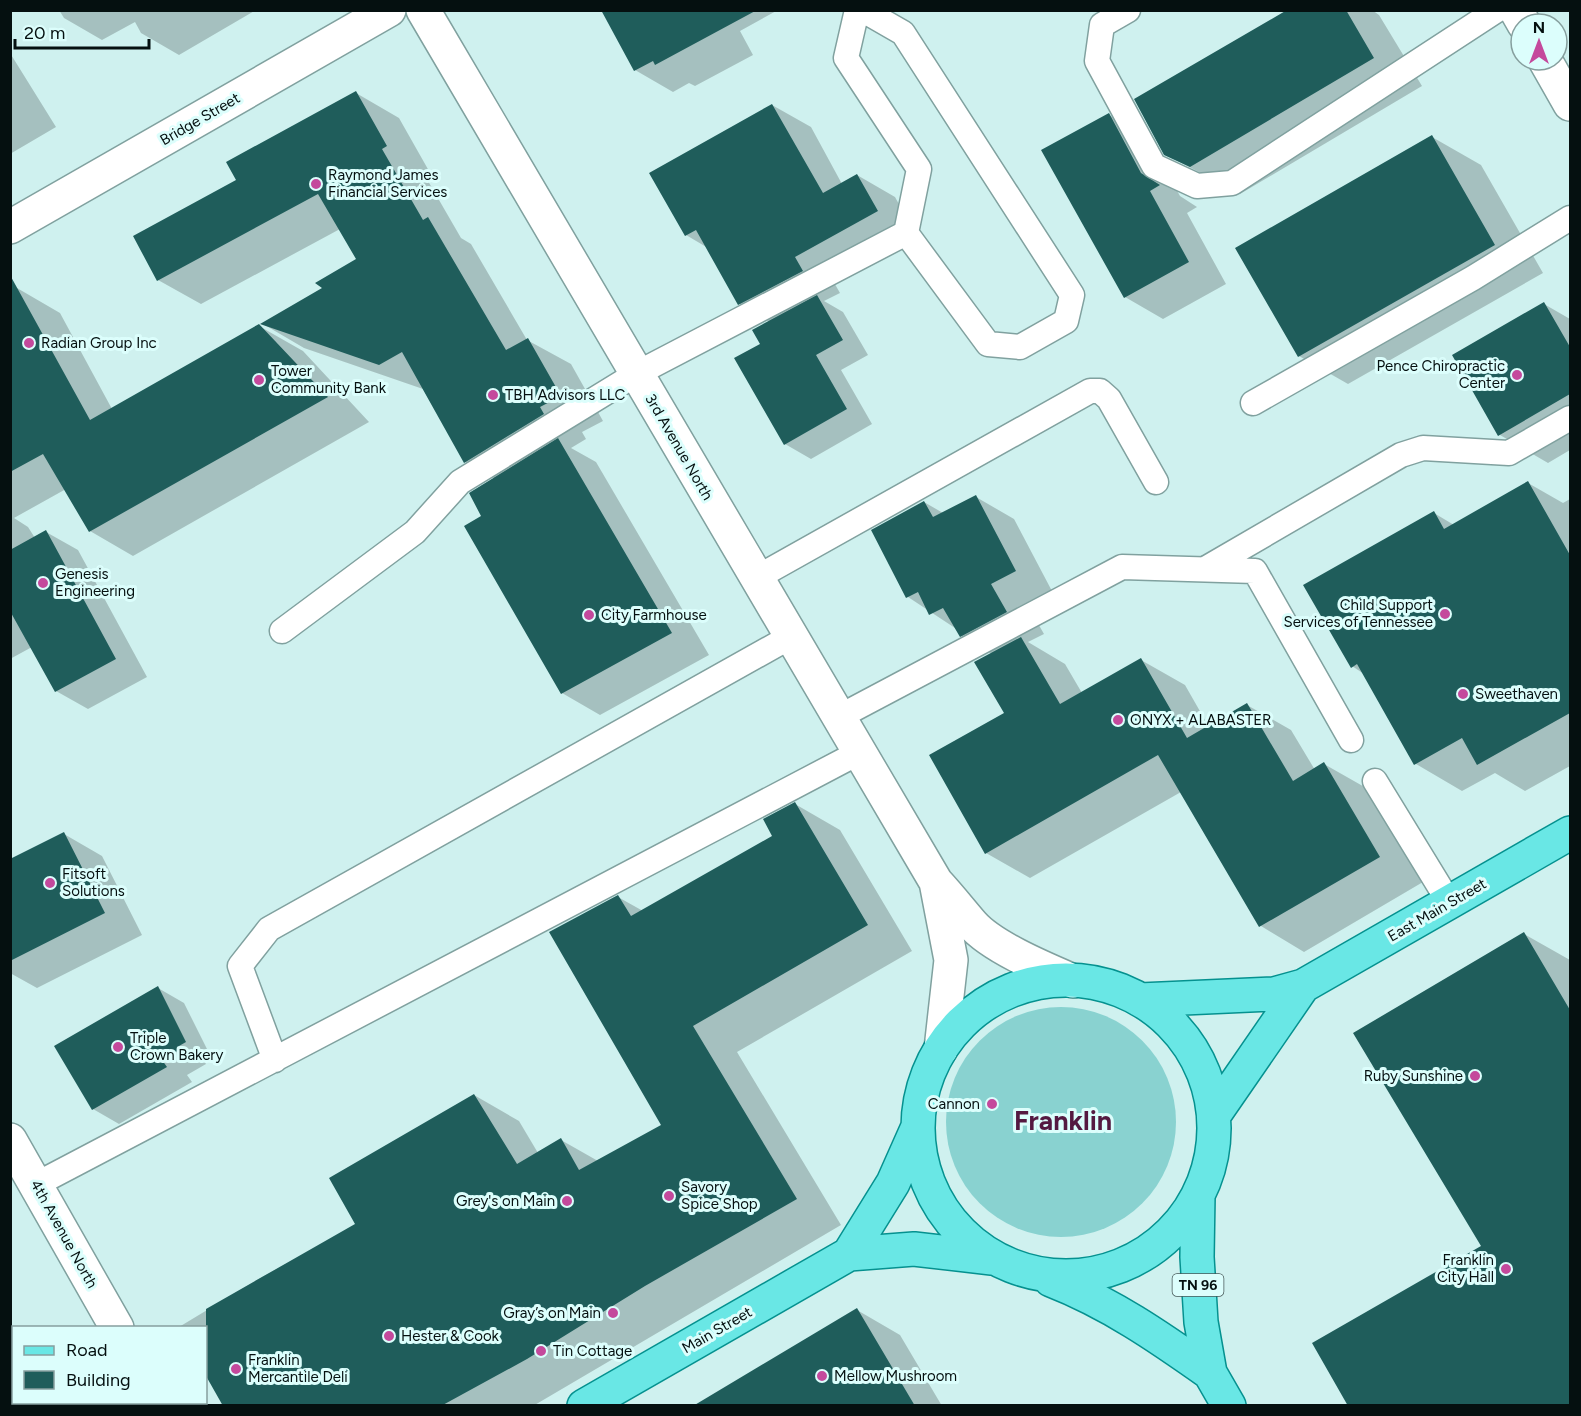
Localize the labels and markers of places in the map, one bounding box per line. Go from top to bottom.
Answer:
place label: Raymond James Financial Services [328,166,447,201]
marker: Raymond James Financial Services [309,177,323,191]
place label: Radian Group Inc [41,334,157,352]
marker: Radian Group Inc [22,336,36,350]
place label: Pence Chiropractic Center [1376,357,1505,392]
place label: Tower Community Bank [271,362,387,397]
marker: Pence Chiropractic Center [1510,368,1524,382]
marker: Tower Community Bank [252,373,266,387]
place label: TBH Advisors LLC [505,386,626,404]
marker: TBH Advisors LLC [486,388,500,402]
place label: Genesis Engineering [55,565,135,600]
marker: Genesis Engineering [36,576,50,590]
place label: Child Support Services of Tennessee [1283,596,1433,631]
place label: City Farmhouse [601,606,707,624]
marker: Child Support Services of Tennessee [1438,607,1452,621]
marker: City Farmhouse [582,608,596,622]
place label: Sweethaven [1475,685,1558,703]
marker: Sweethaven [1456,687,1470,701]
place label: ONYX + ALABASTER [1130,711,1271,729]
marker: ONYX + ALABASTER [1111,713,1125,727]
place label: Fitsoft Solutions [62,865,125,900]
marker: Fitsoft Solutions [43,876,57,890]
place label: Triple Crown Bakery [130,1029,223,1064]
marker: Triple Crown Bakery [111,1040,125,1054]
place label: Ruby Sunshine [1364,1067,1463,1085]
marker: Ruby Sunshine [1468,1069,1482,1083]
place label: Cannon [928,1095,980,1113]
marker: Cannon [985,1097,999,1111]
place label: Savory Spice Shop [681,1178,758,1213]
marker: Savory Spice Shop [662,1189,676,1203]
place label: Grey's on Main [456,1192,555,1210]
marker: Grey's on Main [560,1194,574,1208]
place label: Franklin City Hall [1437,1251,1494,1286]
marker: Franklin City Hall [1499,1262,1513,1276]
place label: Gray’s on Main [503,1304,601,1322]
marker: Gray’s on Main [606,1306,620,1320]
place label: Hester & Cook [401,1327,500,1345]
marker: Hester & Cook [382,1329,396,1343]
place label: Tin Cottage [553,1342,632,1360]
marker: Tin Cottage [534,1344,548,1358]
place label: Franklin Mercantile Deli [248,1351,348,1386]
marker: Franklin Mercantile Deli [229,1362,243,1376]
place label: Mellow Mushroom [834,1367,957,1385]
marker: Mellow Mushroom [815,1369,829,1383]

